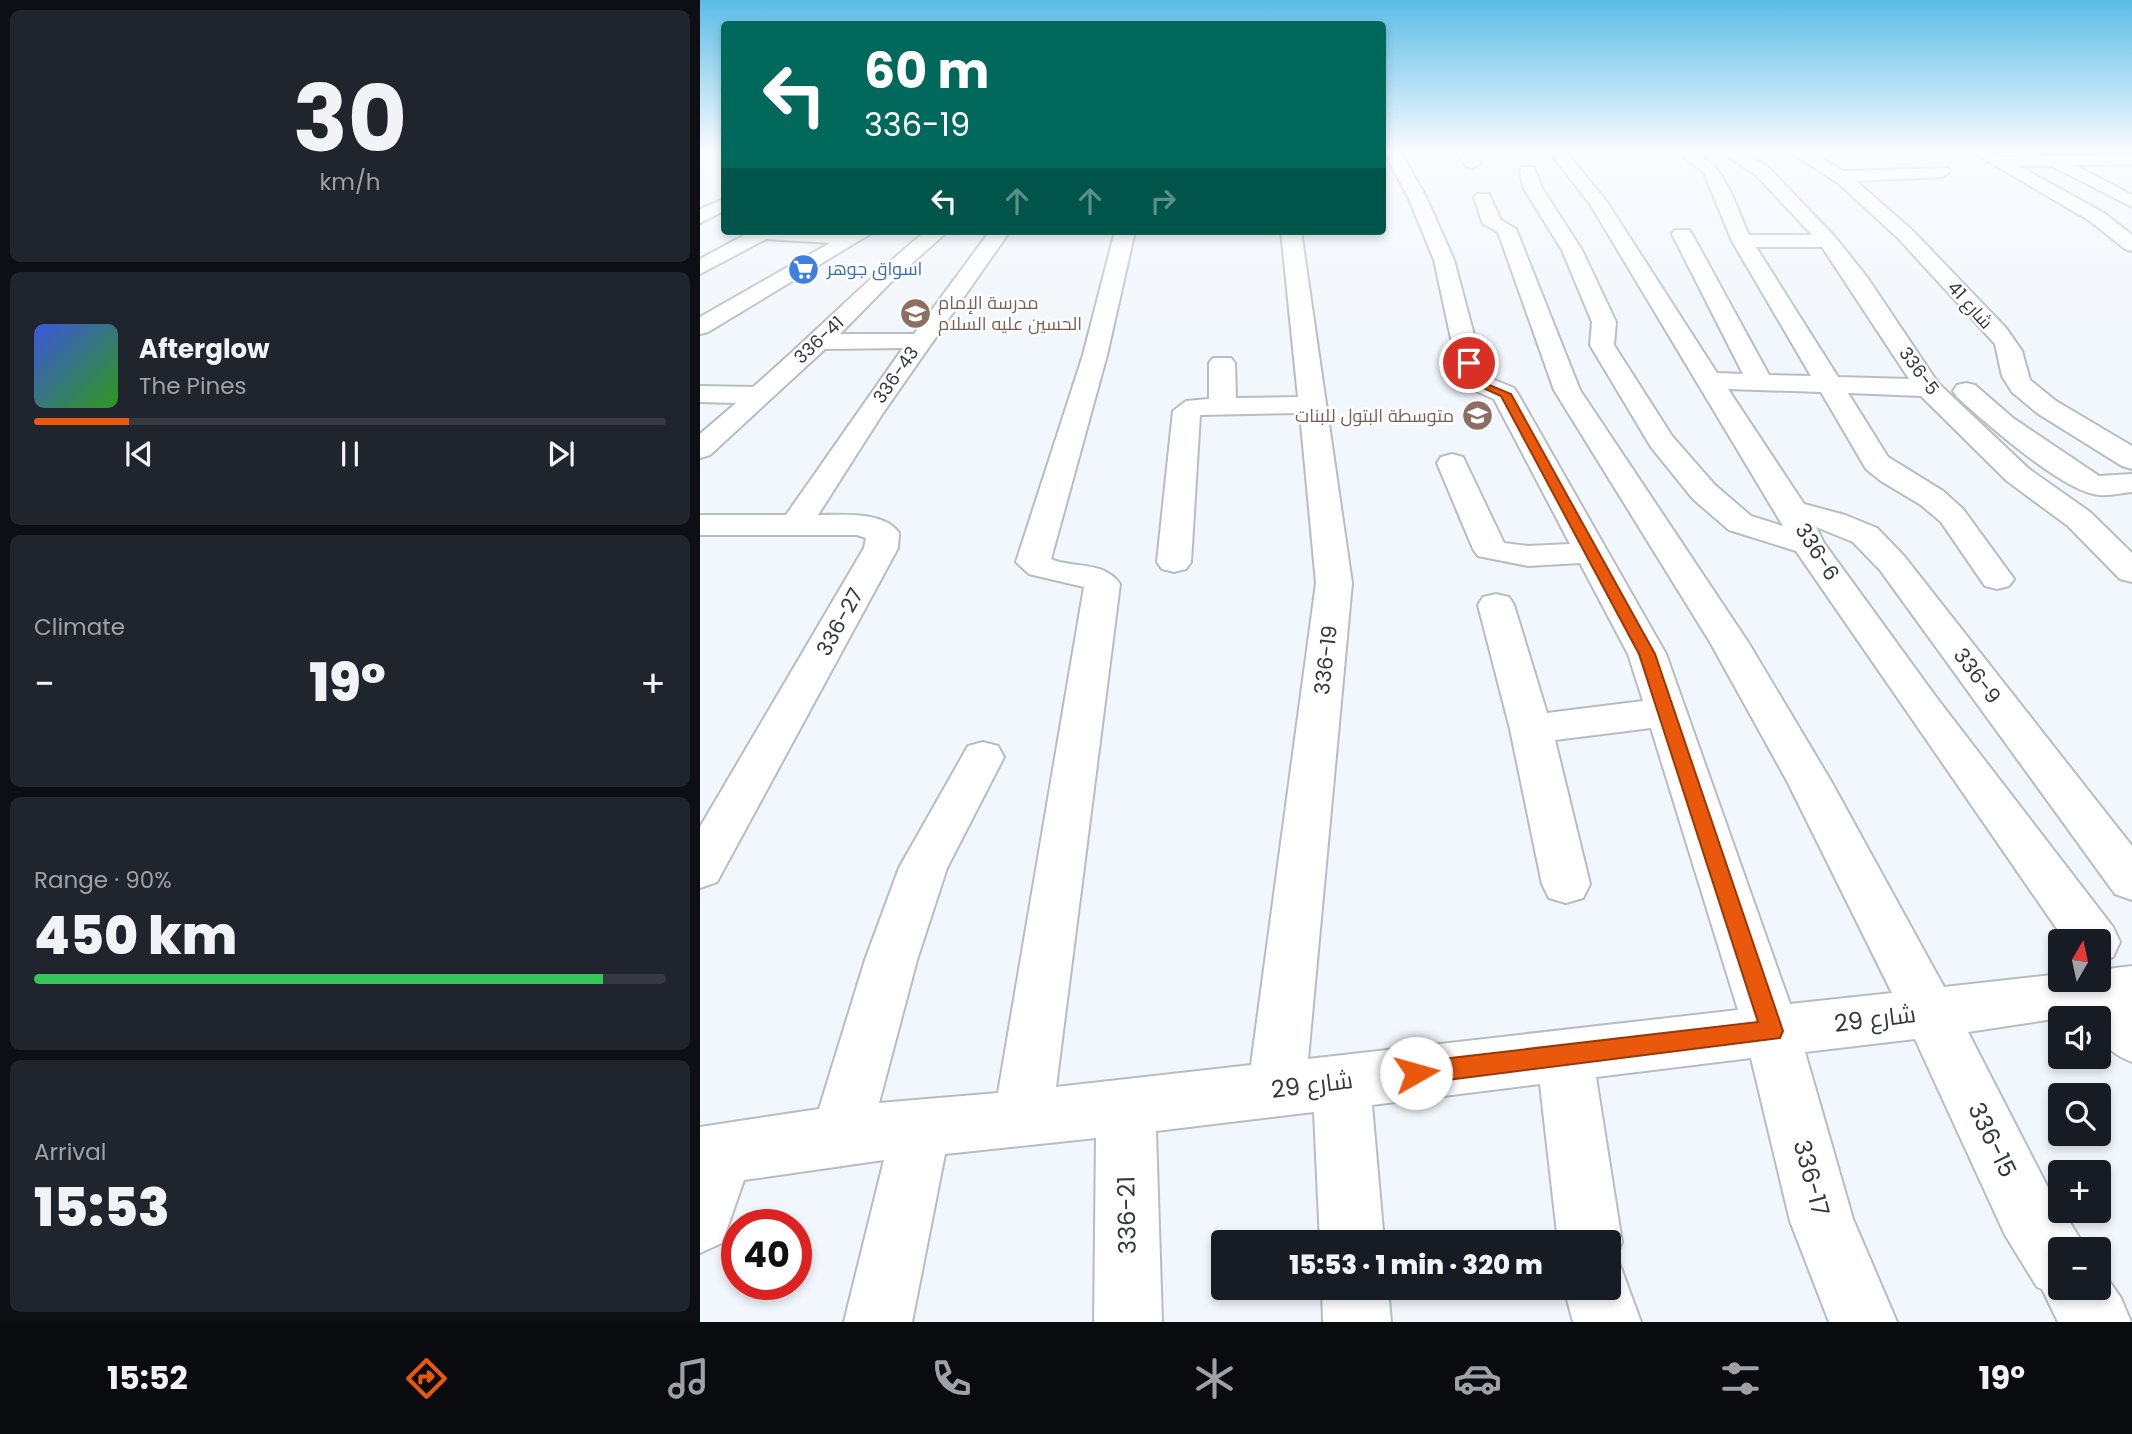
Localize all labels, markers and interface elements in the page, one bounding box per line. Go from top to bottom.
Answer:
text: 60 m [864,37,989,105]
icon: left [749,49,840,140]
text: 30 [293,55,407,183]
text: 336-19 [864,102,970,147]
text: km/h [319,166,381,198]
icon: left [925,182,963,220]
icon: ahead [998,182,1036,220]
icon: ahead [1071,182,1109,220]
icon: right [1144,182,1182,220]
supermarket icon: اسواق جوهر [787,252,821,286]
place label: اسواق جوهر [826,256,922,281]
street label: شارع 41 [1942,275,1999,334]
place label: مدرسة الإمام الحسين عليه السلام [938,290,1082,336]
school or university icon: مدرسة الإمام الحسين عليه السلام [898,296,932,330]
street label: 336-41 [788,310,849,369]
text: Afterglow [139,331,270,367]
pin [1439,333,1499,393]
street label: 336-43 [867,341,924,408]
street label: 336-5 [1893,342,1945,400]
icon: arrive [1450,344,1488,382]
text: The Pines [139,370,247,402]
school or university icon: متوسطة البتول للبنات [1460,399,1494,433]
place label: متوسطة البتول للبنات [1295,403,1454,428]
icon: previous [120,435,158,473]
icon: pause [331,435,369,473]
icon: next [542,435,580,473]
street label: 336-6 [1788,517,1846,586]
street label: 336-27 [809,583,870,661]
text: Climate [34,611,125,643]
street label: 336-19 [1307,624,1344,696]
street label: 336-9 [1947,642,2008,710]
text: 19° [309,646,386,719]
text: − [34,657,55,710]
text: + [640,657,666,710]
text: Range · 90% [34,864,172,896]
text: 450 km [34,899,237,972]
north arrow [2048,929,2110,992]
map controls [2048,929,2111,1300]
street label: شارع 29 [1832,997,1918,1040]
button: sound [2048,1006,2111,1069]
position arrow [1379,1036,1453,1110]
street label: شارع 29 [1269,1063,1355,1106]
button: search [2048,1083,2111,1146]
street label: 336-15 [1960,1097,2025,1183]
text: Arrival [34,1136,106,1168]
street label: 336-17 [1786,1136,1837,1220]
button: + [2048,1160,2111,1223]
text: 15:53 [34,1171,170,1244]
street label: 336-21 [1109,1176,1144,1254]
speed limit sign: 40 [721,1209,812,1300]
button: − [2048,1237,2111,1300]
text: 15:53 · 1 min · 320 m [1289,1247,1543,1283]
icon: directions [402,1354,451,1403]
icon: music [664,1354,713,1403]
icon: phone [927,1354,976,1403]
icon: climate [1190,1354,1239,1403]
icon: car [1453,1354,1502,1403]
icon: filters [1716,1354,1765,1403]
text: 15:52 [107,1355,188,1400]
text: 19° [1978,1355,2025,1400]

